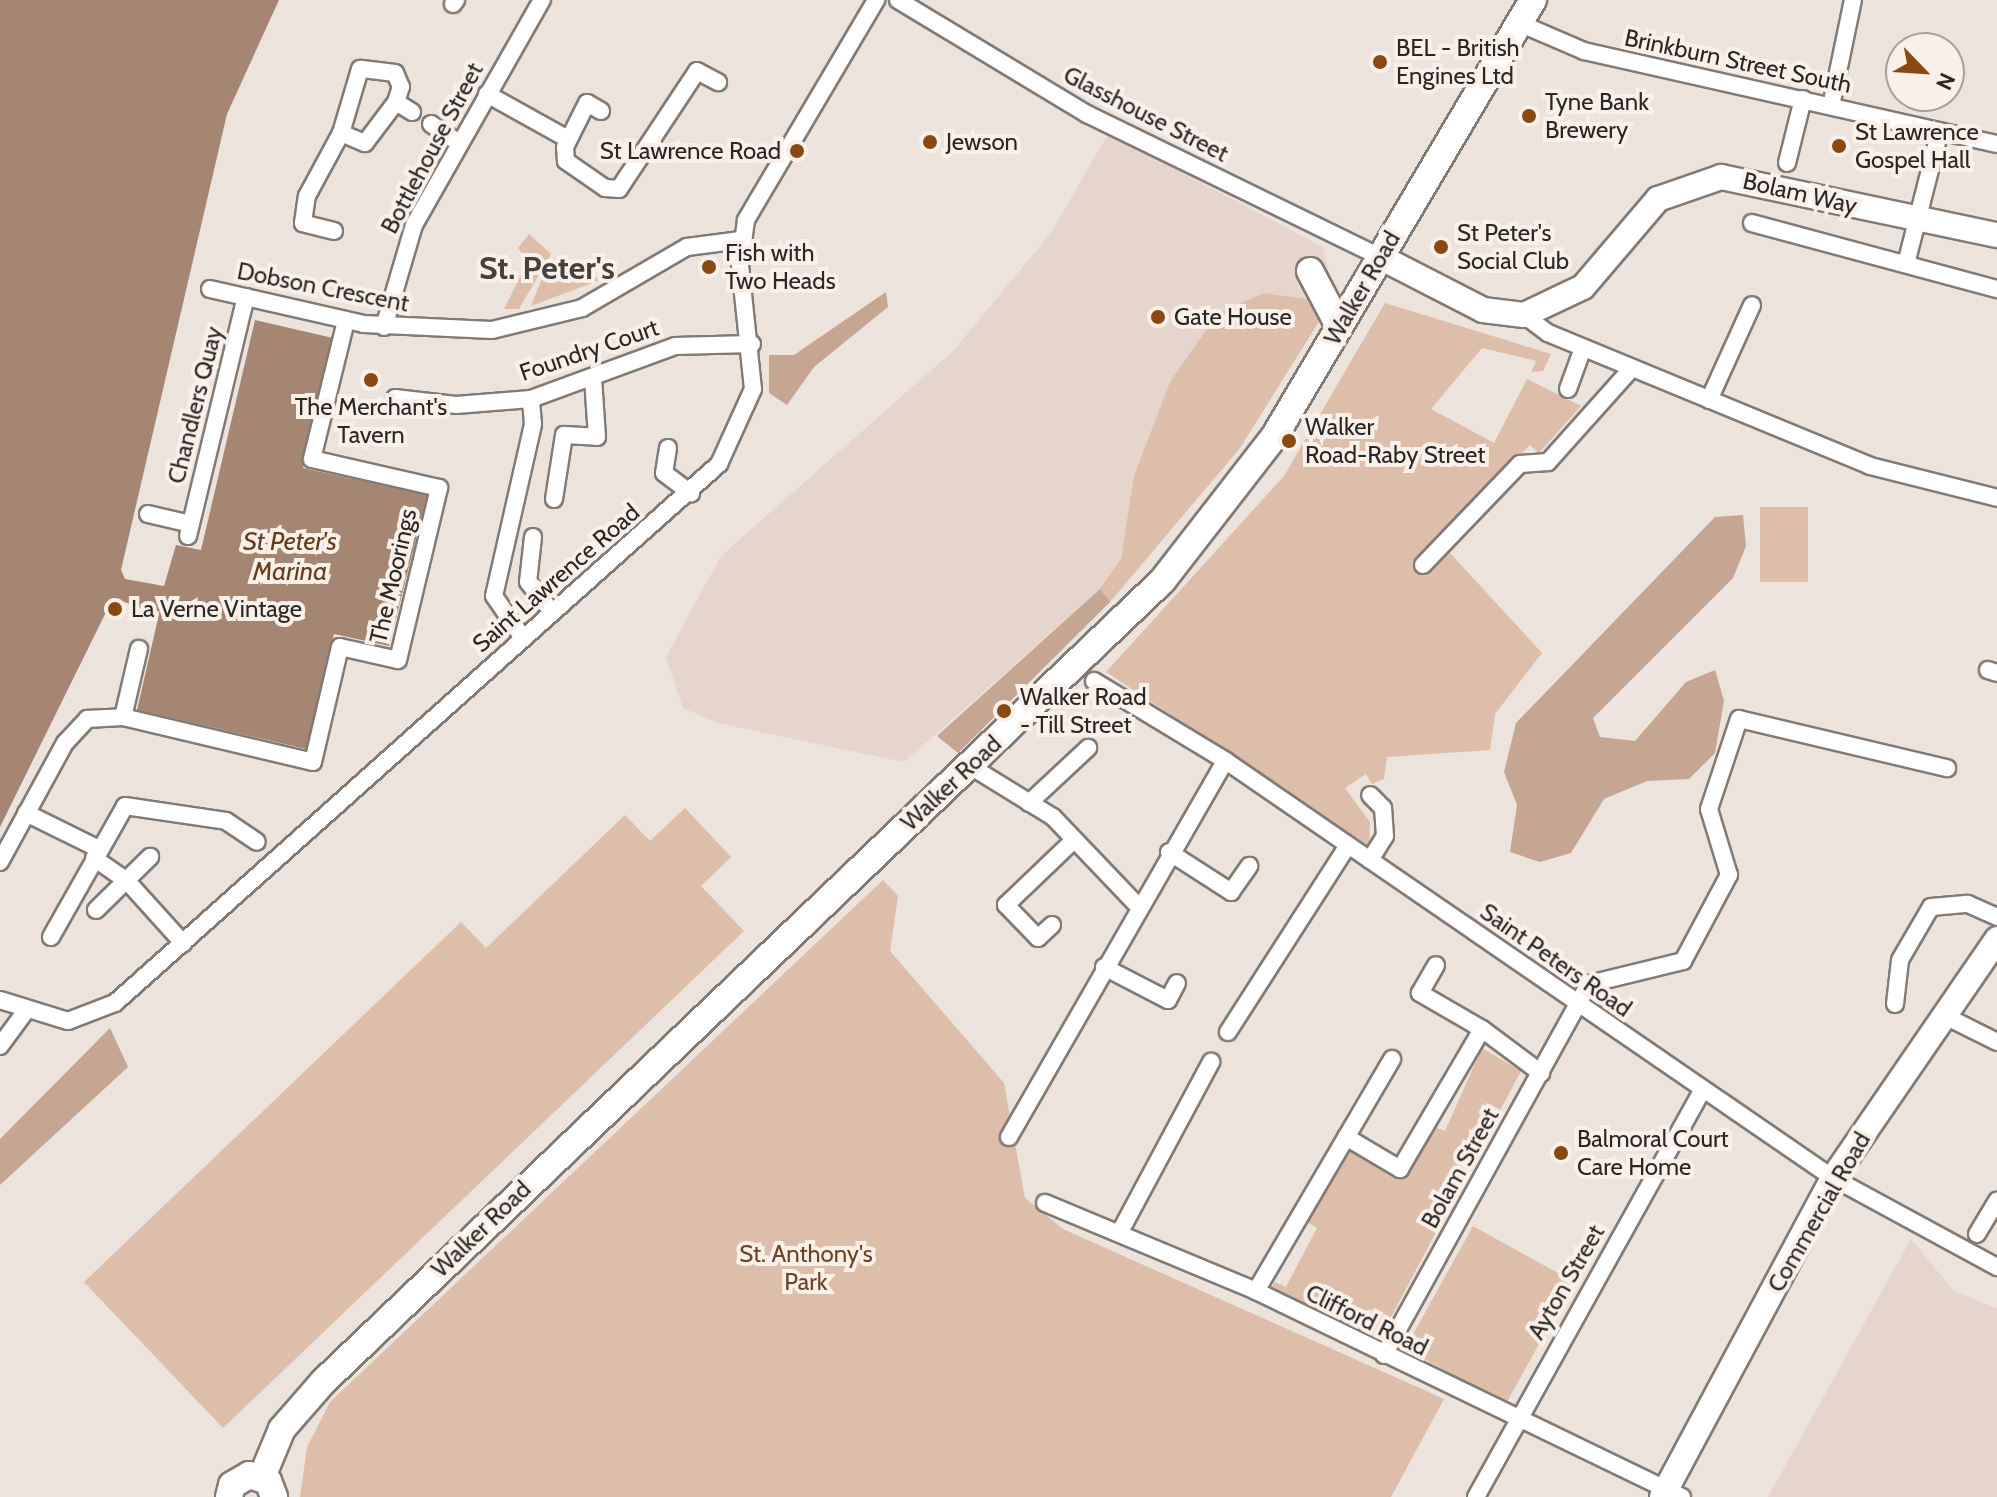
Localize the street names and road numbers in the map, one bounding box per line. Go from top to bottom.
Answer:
street label: Brinkburn Street South [1622,23,1854,99]
street label: Bottlehouse Street [375,58,489,238]
street label: Glasshouse Street [1059,60,1233,168]
street label: Bolam Way [1740,166,1860,220]
street label: Walker Road [1318,226,1406,350]
street label: Dobson Crescent [235,256,411,318]
street label: Foundry Court [516,313,662,387]
street label: Chandlers Quay [162,323,228,487]
street label: Saint Lawrence Road [467,498,645,658]
street label: The Moorings [364,506,422,646]
street label: Walker Road [895,729,1007,837]
street label: Saint Peters Road [1475,897,1637,1023]
street label: Bolam Street [1415,1103,1505,1233]
street label: Commercial Road [1762,1127,1876,1297]
street label: Walker Road [426,1175,536,1283]
street label: Ayton Street [1522,1220,1610,1344]
street label: Clifford Road [1301,1278,1433,1362]

